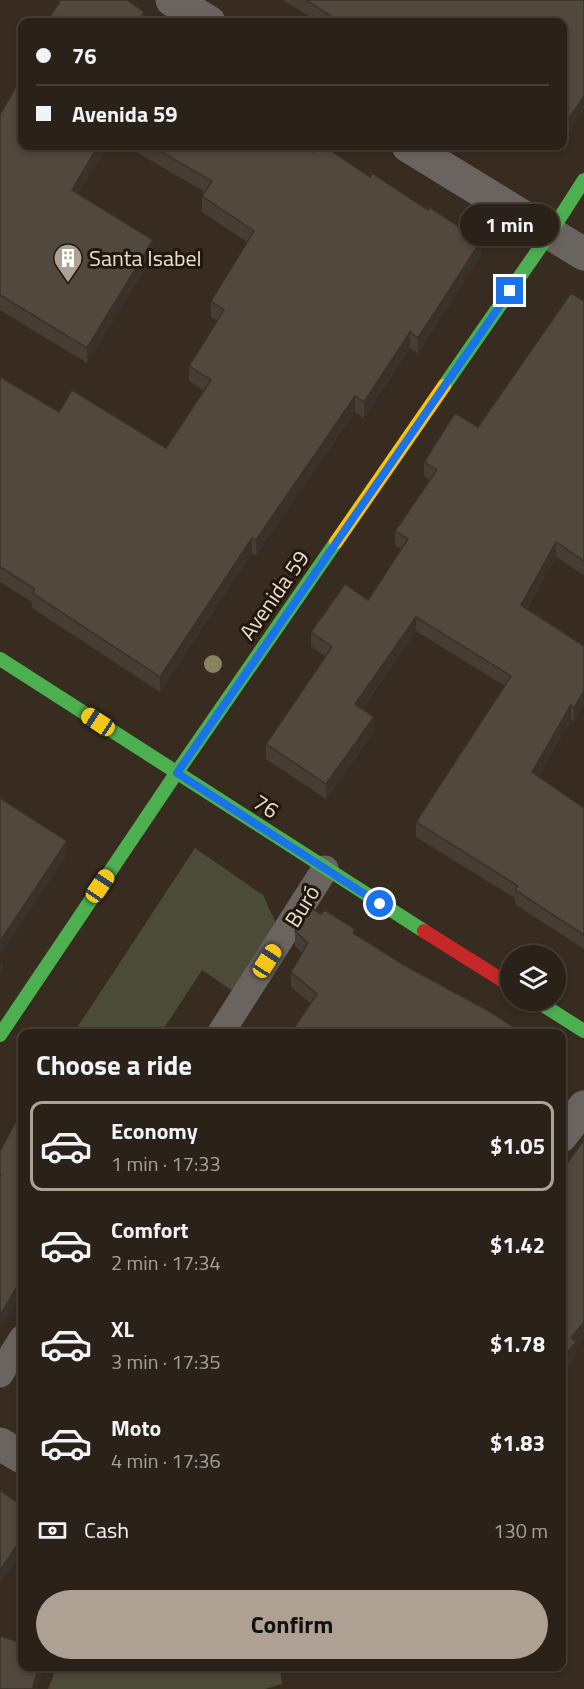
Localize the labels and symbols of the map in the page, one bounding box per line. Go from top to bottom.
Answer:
callout: 1 min [460,204,560,246]
place label: Santa Isabel [89,241,202,275]
building icon: Santa Isabel [52,242,84,284]
route end [496,277,523,304]
street label: Avenida 59 [231,543,317,647]
car [78,705,118,739]
street label: 76 [246,785,286,827]
car [82,866,118,906]
street label: Buró [276,878,328,934]
route start [366,890,393,917]
car [250,941,284,981]

